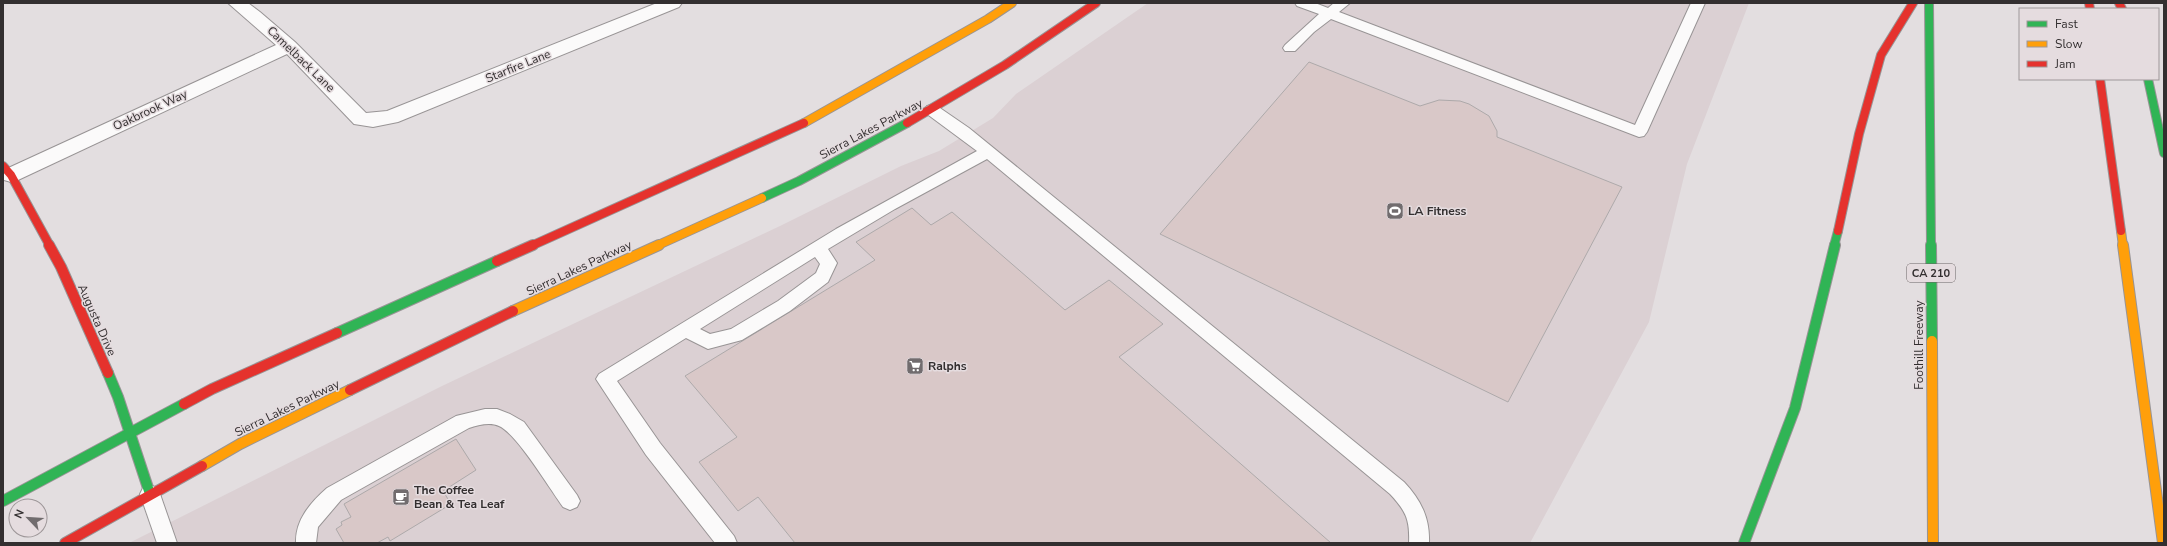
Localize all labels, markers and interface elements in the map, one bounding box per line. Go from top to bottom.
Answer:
legend [2019,8,2159,80]
text: Fast [2055,16,2078,32]
street label: Camelback Lane [264,22,338,96]
text: Slow [2055,36,2083,52]
street label: Starfire Lane [483,46,553,86]
text: Jam [2054,56,2076,72]
street label: Oakbrook Way [110,85,190,134]
street label: Sierra Lakes Parkway [817,95,926,163]
sports icon: LA Fitness [1385,201,1405,221]
place label: LA Fitness [1408,203,1467,219]
street label: Sierra Lakes Parkway [524,236,635,299]
road number: CA 210 [1907,264,1955,282]
street label: Augusta Drive [74,282,120,358]
street label: Foothill Freeway [1911,299,1927,390]
supermarket icon: Ralphs [905,356,925,376]
place label: Ralphs [928,358,967,374]
street label: Sierra Lakes Parkway [232,375,343,440]
place label: The Coffee Bean & Tea Leaf [414,482,505,512]
cafe icon: The Coffee Bean & Tea Leaf [391,487,411,507]
north arrow [8,498,48,538]
text: N [11,507,28,521]

